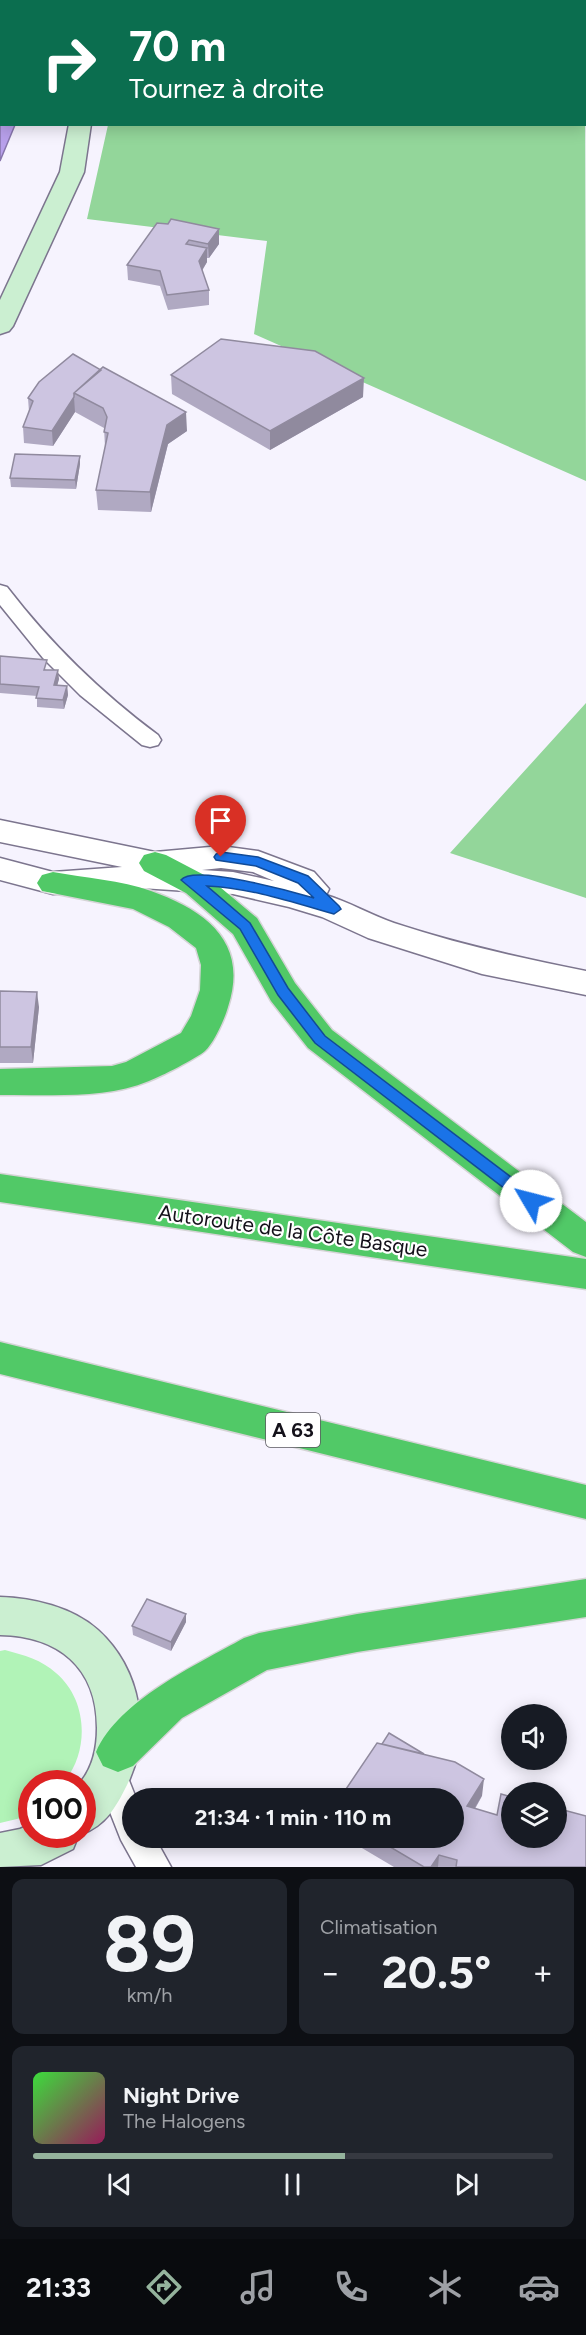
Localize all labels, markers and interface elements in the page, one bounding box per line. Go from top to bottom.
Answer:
text: 70 m [129,21,226,72]
icon: right [30,24,108,102]
text: Tournez à droite [129,72,324,105]
pin [195,795,246,857]
icon: arrive [204,804,237,837]
position arrow [499,1169,563,1233]
street label: Autoroute de la Côte Basque [157,1199,429,1262]
road number: A 63 [266,1413,320,1447]
map controls [501,1704,567,1848]
button: sound [501,1704,567,1770]
speed limit sign: 100 [18,1770,96,1848]
button: layers [501,1782,567,1848]
text: 21:34 · 1 min · 110 m [195,1804,391,1831]
text: 89 [103,1897,196,1991]
text: Climatisation [320,1915,437,1939]
text: 20.5° [382,1945,491,1999]
text: − [320,1953,341,1992]
text: + [532,1953,553,1992]
text: km/h [127,1983,172,2007]
text: Night Drive [123,2082,239,2109]
text: The Halogens [123,2109,245,2133]
icon: previous [103,2168,136,2201]
icon: pause [276,2168,309,2201]
icon: next [450,2168,483,2201]
icon: directions [143,2266,185,2308]
icon: music [237,2266,279,2308]
icon: phone [330,2266,372,2308]
icon: climate [424,2266,466,2308]
icon: car [518,2266,560,2308]
text: 21:33 [26,2271,91,2304]

